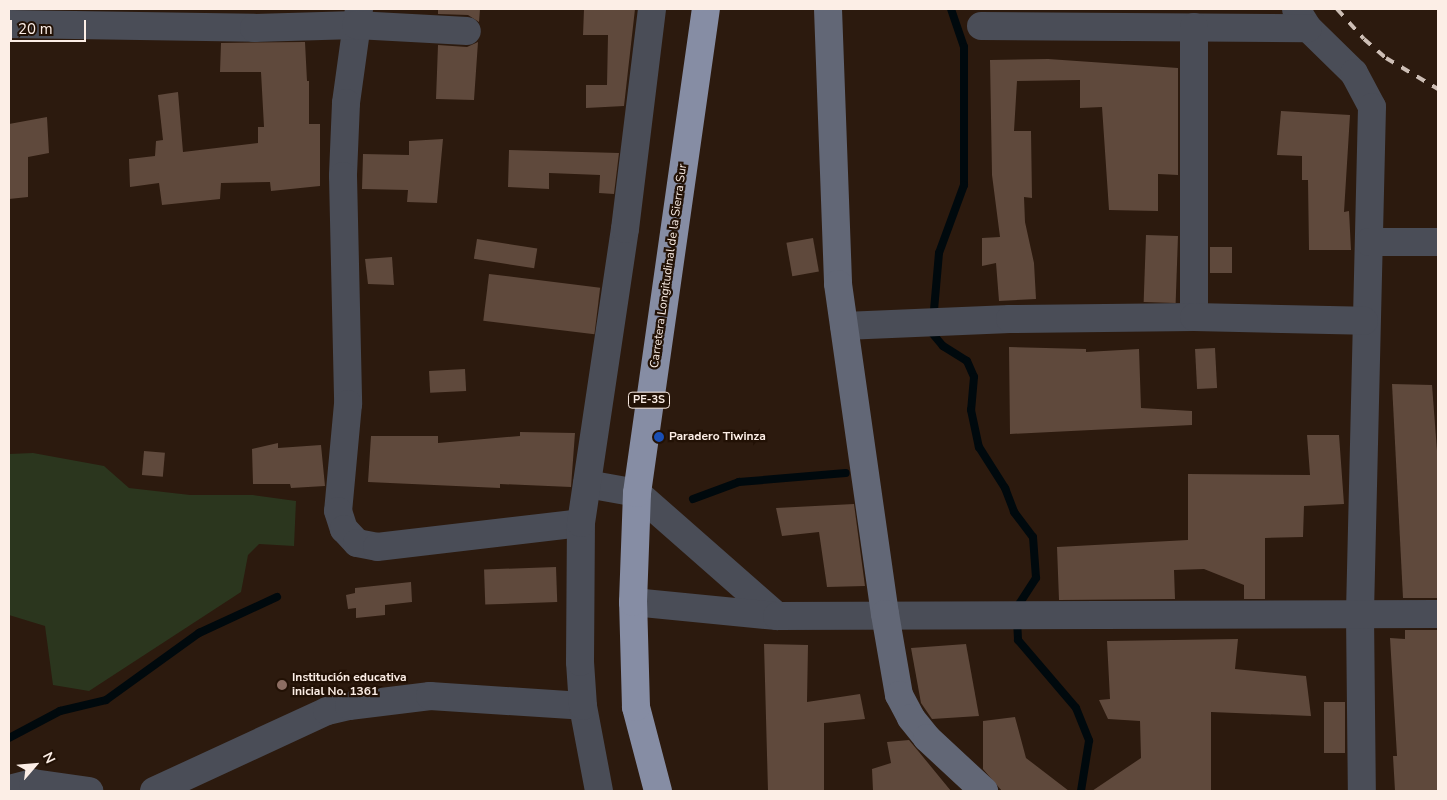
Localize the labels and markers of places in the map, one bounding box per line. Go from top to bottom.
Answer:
place label: Paradero Tiwinza [669,430,766,444]
marker: Paradero Tiwinza [653,431,665,443]
place label: Institución educativa inicial No. 1361 [292,671,407,699]
marker: Institución educativa inicial No. 1361 [276,679,288,691]

